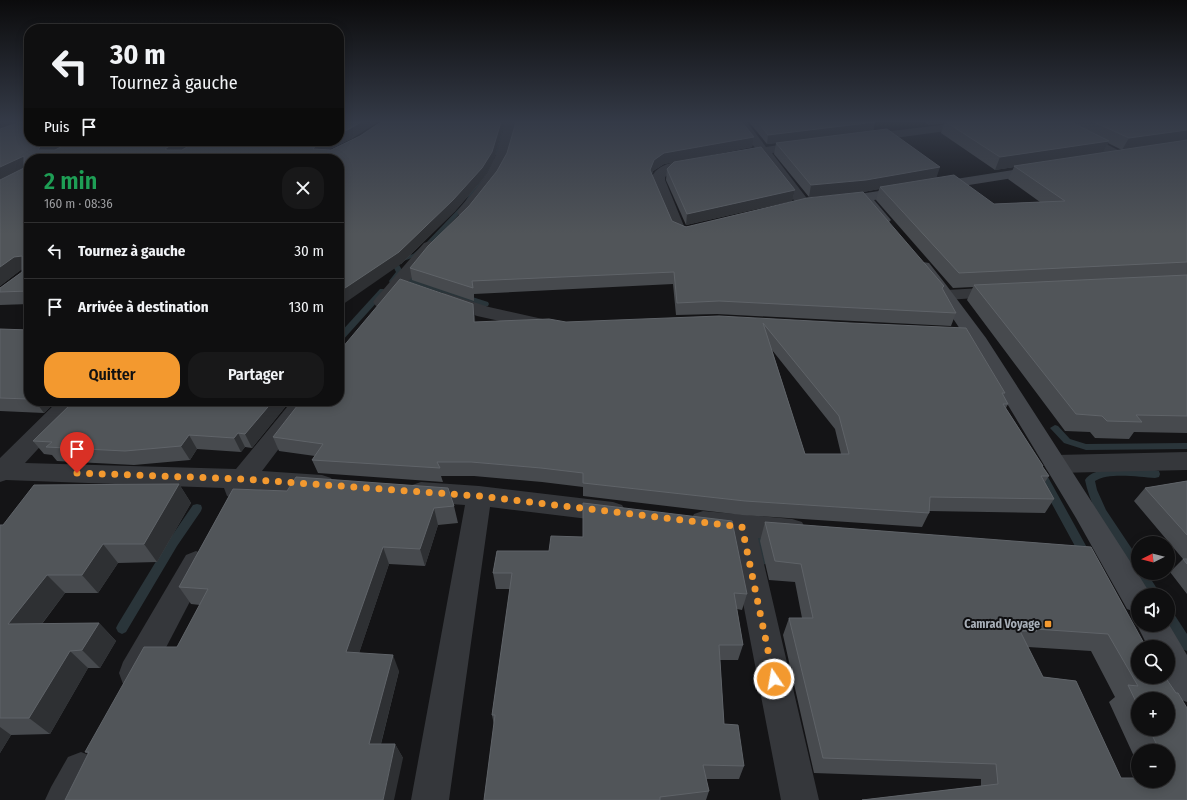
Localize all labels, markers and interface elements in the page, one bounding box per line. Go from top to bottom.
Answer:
text: 30 m [110,38,166,71]
icon: left [44,40,96,92]
text: Tournez à gauche [110,72,238,94]
icon: arrive [78,116,100,138]
text: Puis [44,118,70,136]
text: 2 min [44,167,97,195]
button: close [282,167,324,209]
text: 160 m · 08:36 [44,196,113,211]
icon: left [44,240,66,262]
text: Tournez à gauche [78,242,185,260]
text: 30 m [294,242,324,260]
icon: arrive [44,296,66,318]
text: Arrivée à destination [78,298,209,316]
text: 130 m [289,298,324,316]
button: Quitter [44,352,180,398]
button: Partager [188,352,324,398]
pin [60,432,94,473]
icon: arrive [66,438,88,460]
north arrow [1131,536,1175,580]
map controls [1131,536,1175,788]
button: sound [1131,588,1175,632]
place label: Camrad Voyage [964,617,1040,631]
marker: Camrad Voyage [1043,619,1053,629]
button: search [1131,640,1175,684]
position arrow [753,658,795,700]
button: + [1131,692,1175,736]
button: − [1131,744,1175,788]

